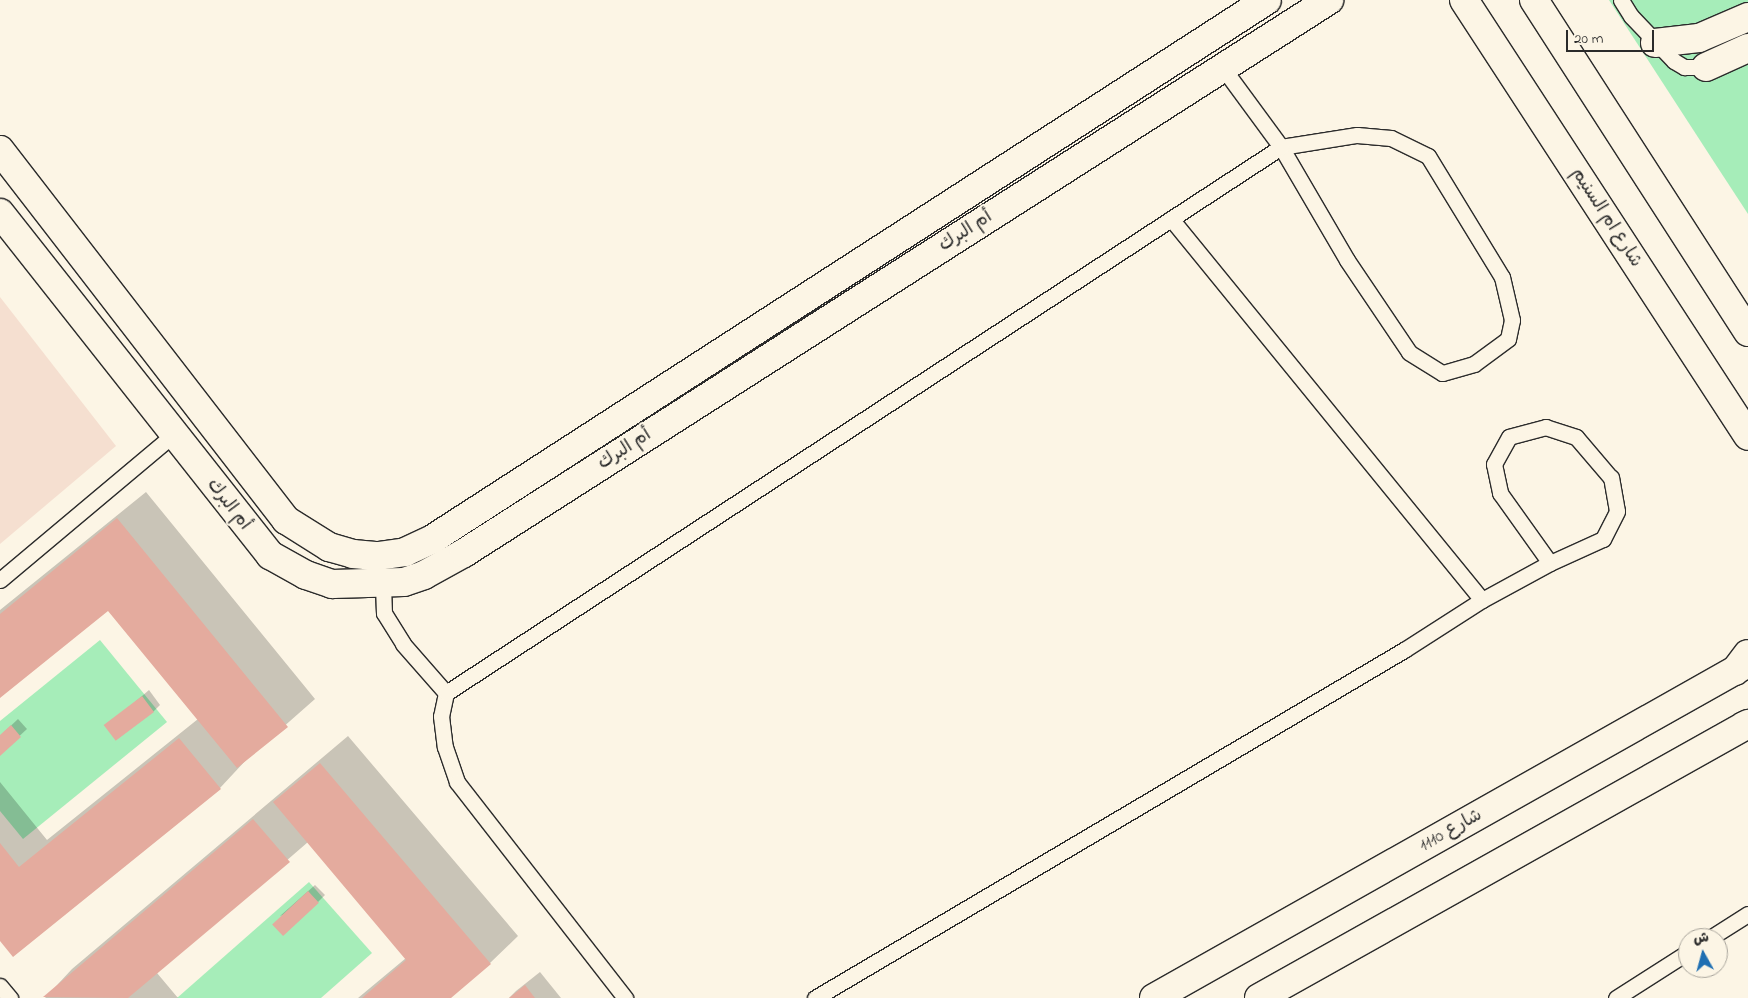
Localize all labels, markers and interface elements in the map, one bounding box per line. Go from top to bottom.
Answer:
scale bar [1568,20,1656,52]
text: 20 m [1574,28,1603,50]
street label: شارع ام السنيم [1566,164,1646,272]
street label: أم البرك [935,207,997,257]
street label: أم البرك [594,425,656,475]
street label: أم البرك [201,475,255,535]
street label: شارع 1110 [1416,805,1486,857]
text: ش [1692,927,1710,950]
north arrow [1678,928,1728,978]

